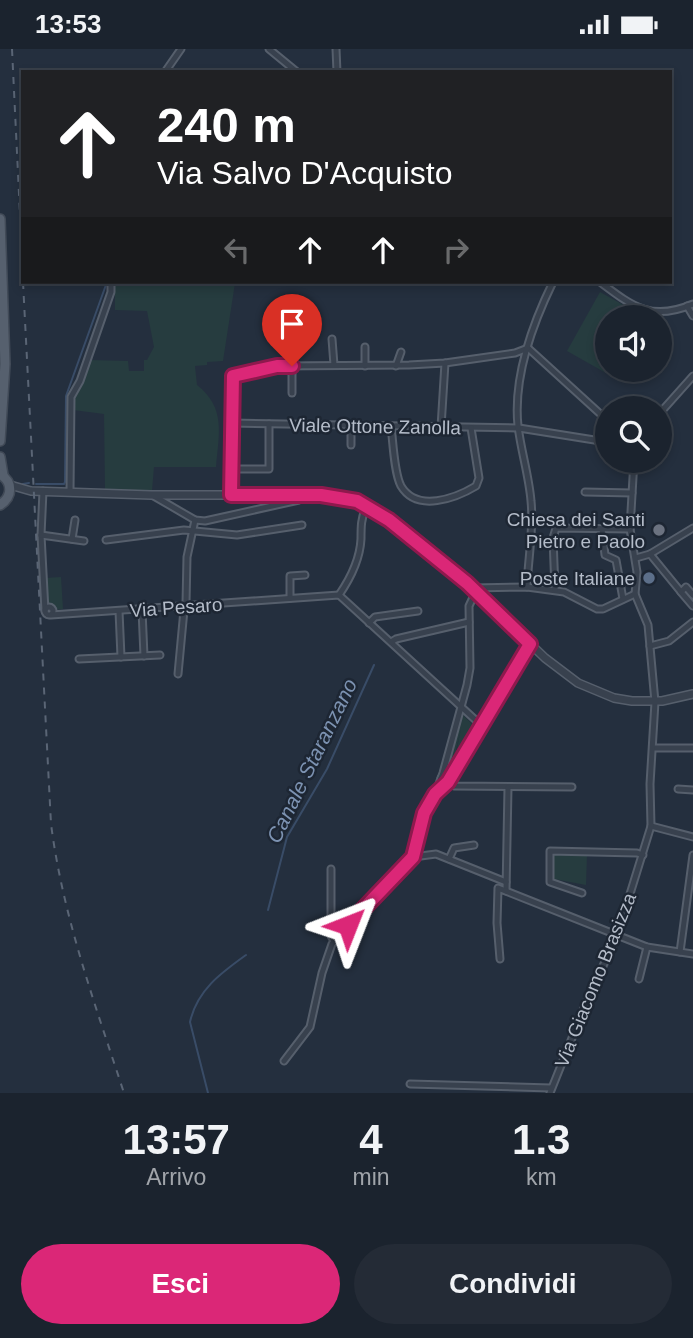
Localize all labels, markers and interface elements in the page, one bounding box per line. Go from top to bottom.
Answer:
text: 13:53 [35,9,102,39]
icon: ahead [42,98,133,189]
text: 240 m [157,98,296,152]
text: Via Salvo D'Acquisto [157,155,452,191]
icon: left [218,231,256,269]
icon: ahead [291,231,329,269]
icon: ahead [364,231,402,269]
icon: right [437,231,475,269]
pin [262,294,322,366]
icon: arrive [273,305,311,343]
map controls [595,305,672,473]
button: sound [595,305,672,382]
button: search [595,396,672,473]
street label: Viale Ottone Zanolla [289,415,461,439]
place label: Chiesa dei Santi Pietro e Paolo [507,509,645,552]
marker: Chiesa dei Santi Pietro e Paolo [651,522,667,538]
place label: Poste Italiane [520,568,635,589]
marker: Poste Italiane [641,570,657,586]
street label: Via Pesaro [129,594,223,621]
water label: Canale Staranzano [262,675,361,847]
position arrow [311,888,385,962]
street label: Via Giacomo Brasizza [551,889,640,1071]
text: 13:57 [123,1116,230,1163]
text: 4 [359,1116,383,1163]
text: 1.3 [512,1116,570,1163]
text: Arrivo [146,1164,206,1190]
text: min [352,1164,390,1190]
text: km [526,1164,557,1190]
button: Esci [21,1244,340,1324]
button: Condividi [354,1244,672,1324]

